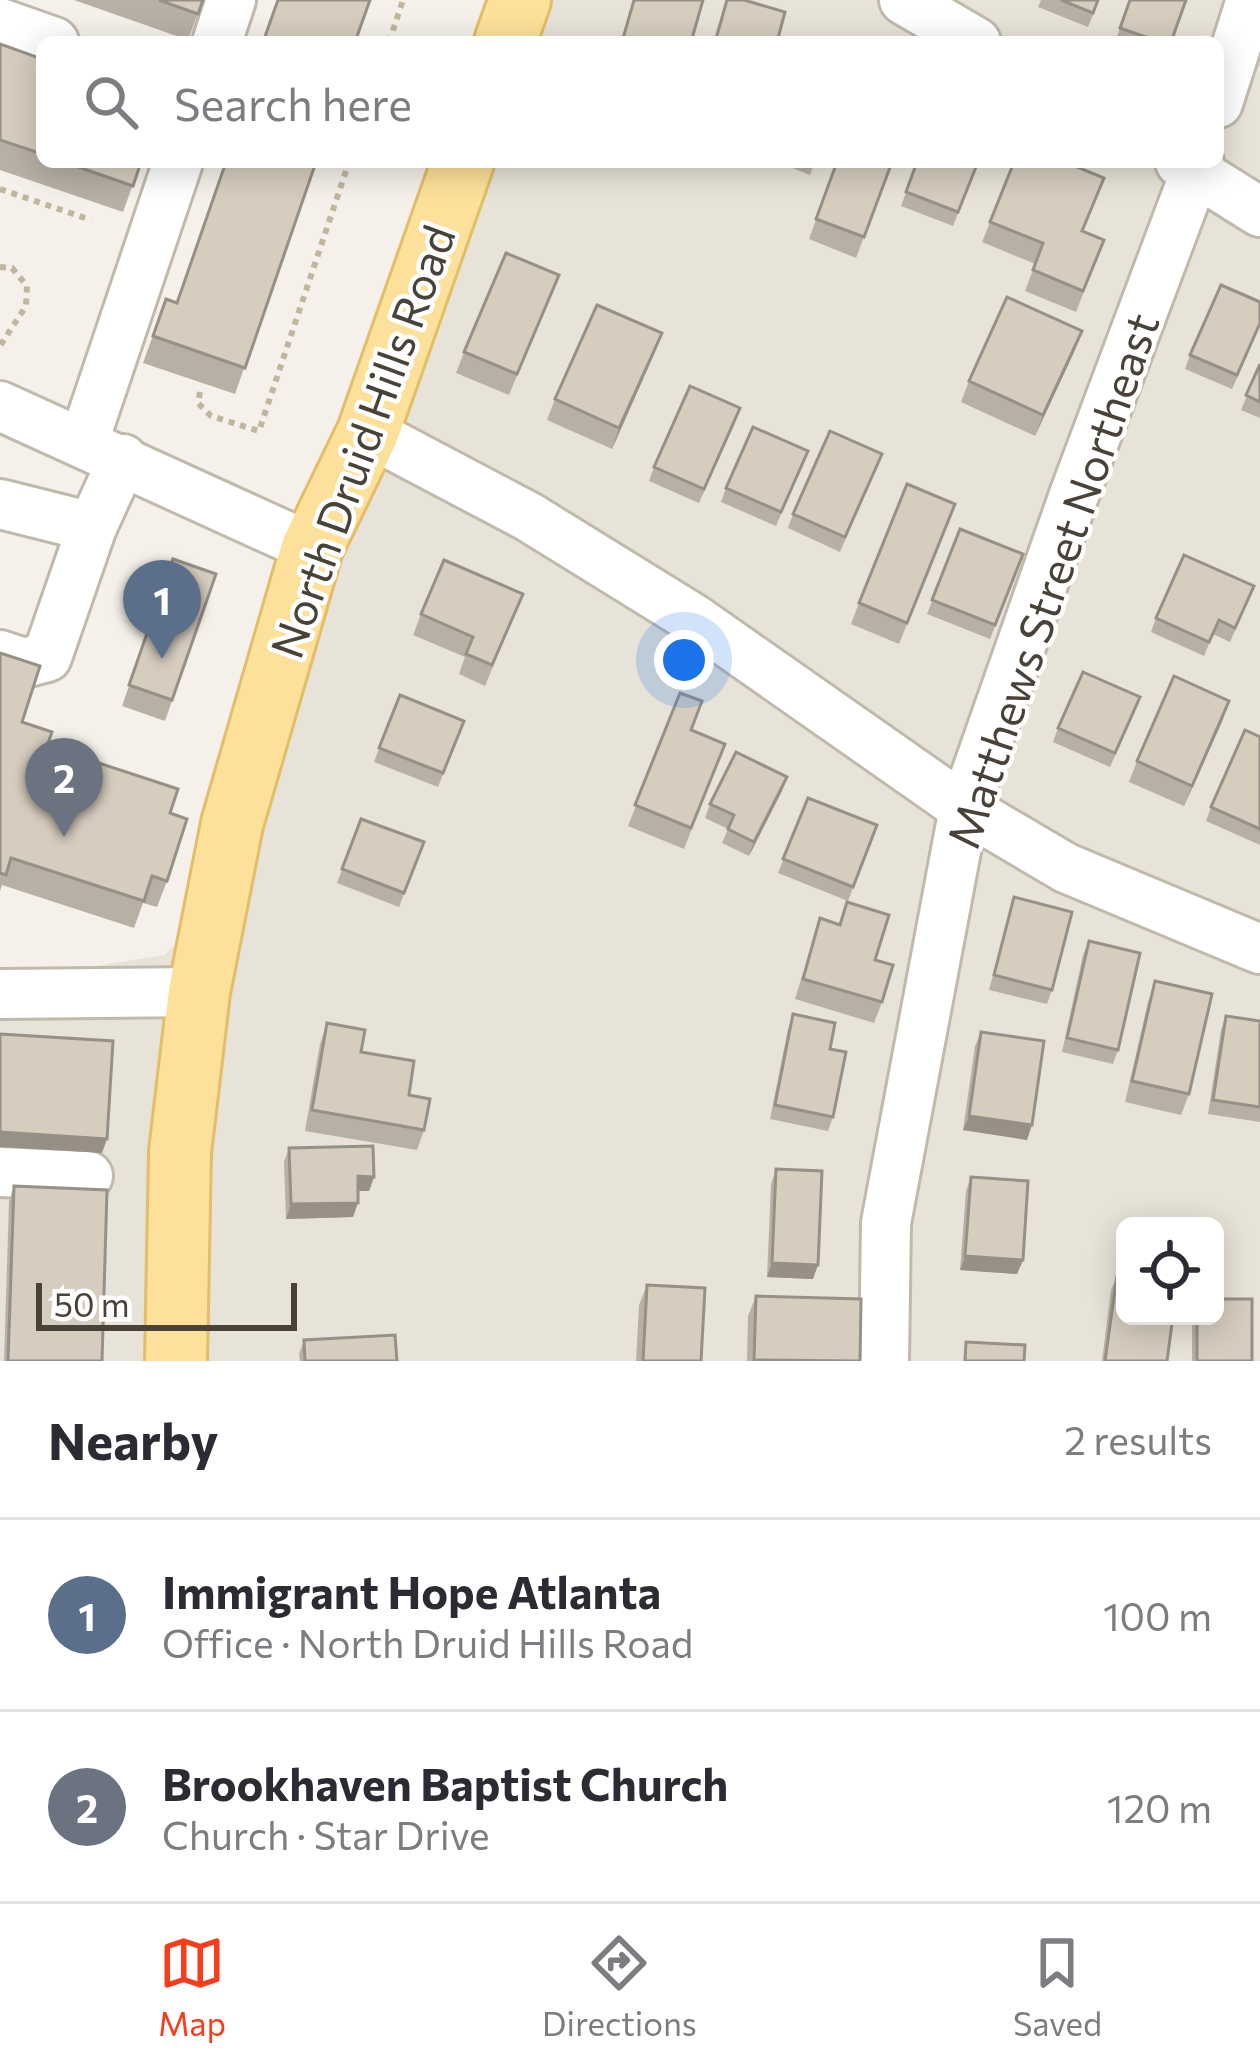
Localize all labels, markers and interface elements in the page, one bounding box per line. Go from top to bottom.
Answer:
search box [36,36,1224,168]
icon: search [78,69,144,135]
text: Search here [174,75,412,130]
street label: North Druid Hills Road [257,217,465,665]
street label: Matthews Street Northeast [934,305,1168,855]
pin: 1 [123,560,201,659]
your location [654,630,714,690]
pin: 2 [25,738,103,837]
map controls [1116,1217,1224,1325]
button: locate [1116,1217,1224,1325]
scale bar [36,1277,297,1330]
text: 50 m [54,1283,130,1324]
text: Nearby [48,1408,218,1471]
text: 2 results [1064,1415,1212,1463]
text: Immigrant Hope Atlanta [162,1563,661,1618]
text: 1 [78,1591,96,1639]
text: 100 m [1103,1591,1212,1639]
text: Office · North Druid Hills Road [162,1618,693,1666]
text: Brookhaven Baptist Church [162,1755,728,1810]
text: 2 [76,1783,98,1831]
text: 120 m [1107,1783,1212,1831]
text: Church · Star Drive [162,1810,490,1858]
tab: Map [158,1930,226,2043]
tab: Directions [542,1930,697,2043]
tab: Saved [1013,1930,1102,2043]

